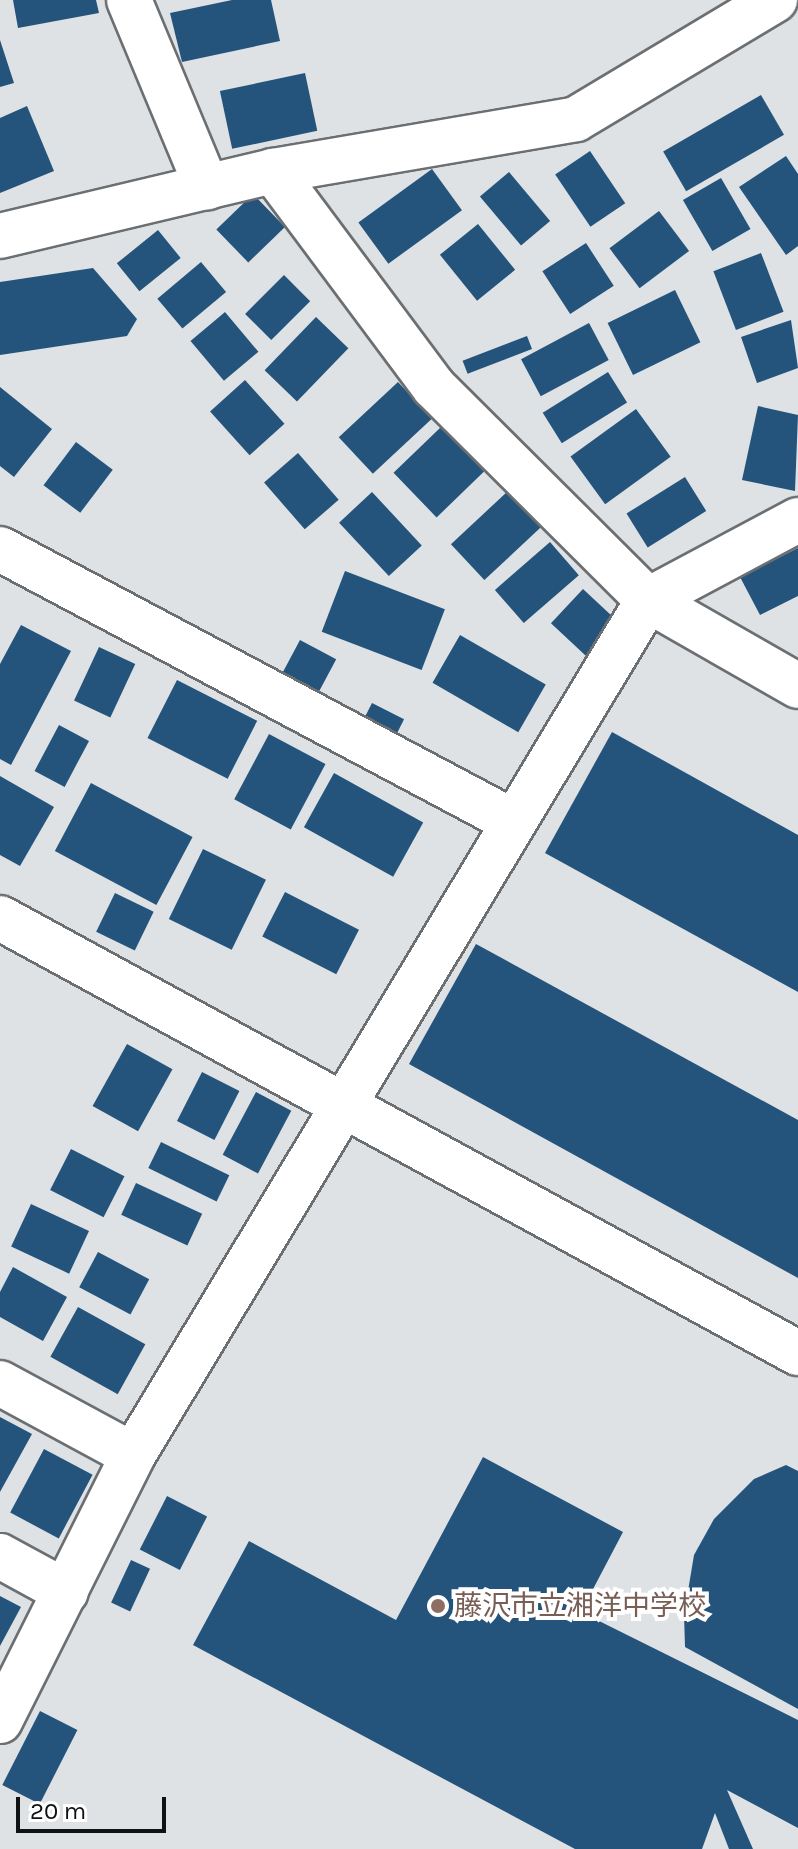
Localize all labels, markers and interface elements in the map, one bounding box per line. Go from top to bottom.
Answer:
place label: 藤沢市立湘洋中学校 [454,1589,706,1623]
marker: 藤沢市立湘洋中学校 [429,1597,447,1615]
scale bar [20,1781,170,1831]
text: 20 m [30,1797,86,1825]

